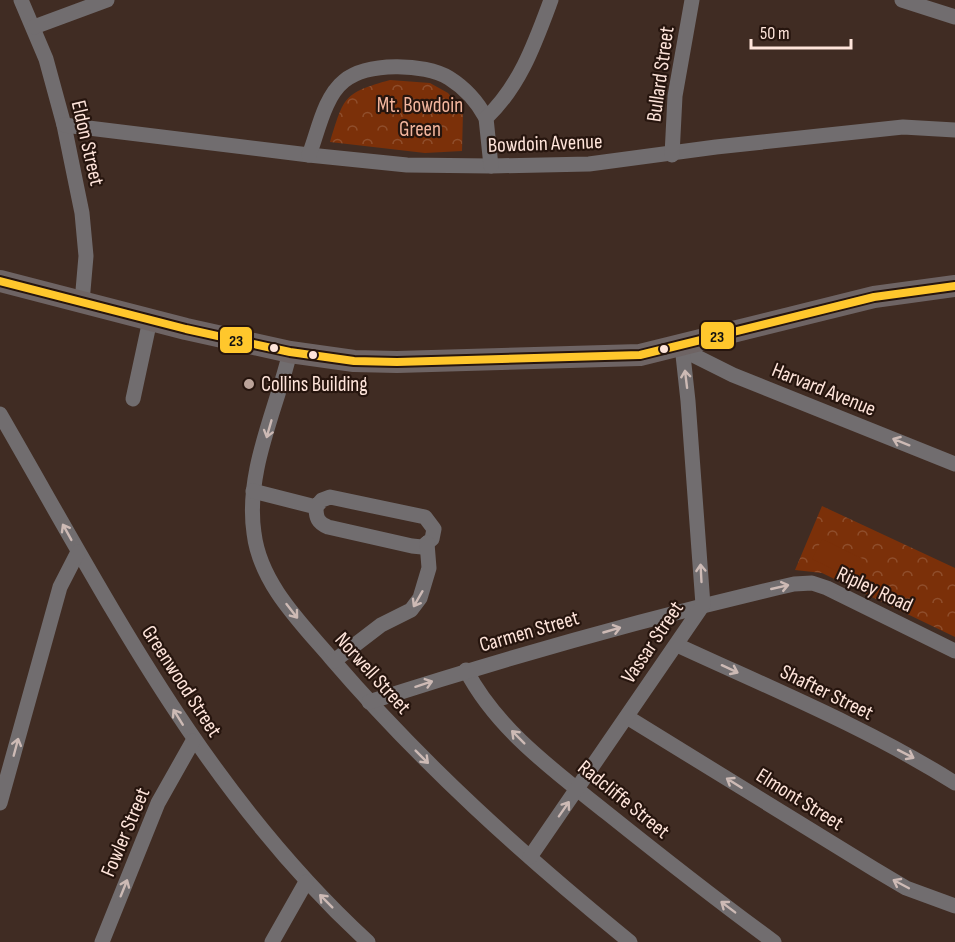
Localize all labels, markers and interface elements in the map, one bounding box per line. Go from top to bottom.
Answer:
scale bar [751,12,852,50]
text: 50 m [760,23,790,44]
street label: Bullard Street [641,25,680,123]
park label: Mt. Bowdoin Green [377,93,463,142]
street label: Eldon Street [66,98,109,188]
street label: Bowdoin Avenue [487,129,603,158]
line badge: 23 [700,321,735,350]
line badge: 23 [219,326,253,354]
text: 23 [710,328,724,347]
text: 23 [229,332,243,351]
unlabelled marker [268,342,280,354]
unlabelled marker [658,343,670,355]
unlabelled marker [307,349,319,361]
street label: Harvard Avenue [768,357,879,422]
one-way arrow [680,369,691,389]
place label: Collins Building [261,372,368,397]
marker: Collins Building [242,377,256,391]
one-way arrow [263,419,274,438]
one-way arrow [892,436,911,447]
one-way arrow [61,524,73,541]
street label: Ripley Road [833,561,917,618]
one-way arrow [696,564,707,584]
one-way arrow [770,581,789,593]
one-way arrow [411,590,423,607]
street label: Vassar Street [616,597,689,688]
one-way arrow [286,603,299,619]
street label: Carmen Street [476,605,582,658]
street label: Greenwood Street [136,621,227,742]
one-way arrow [602,624,621,635]
street label: Norwell Street [329,627,416,719]
street label: Shafter Street [776,659,877,726]
one-way arrow [720,664,738,676]
one-way arrow [414,678,433,689]
one-way arrow [172,709,184,726]
one-way arrow [511,729,525,744]
one-way arrow [10,738,22,757]
one-way arrow [414,749,429,764]
one-way arrow [896,749,914,760]
street label: Radcliffe Street [573,755,675,844]
street label: Elmont Street [752,763,848,836]
one-way arrow [726,776,743,788]
street label: Fowler Street [96,784,155,880]
one-way arrow [557,802,570,818]
one-way arrow [892,878,910,890]
one-way arrow [119,879,130,897]
one-way arrow [319,894,334,909]
one-way arrow [720,901,736,913]

